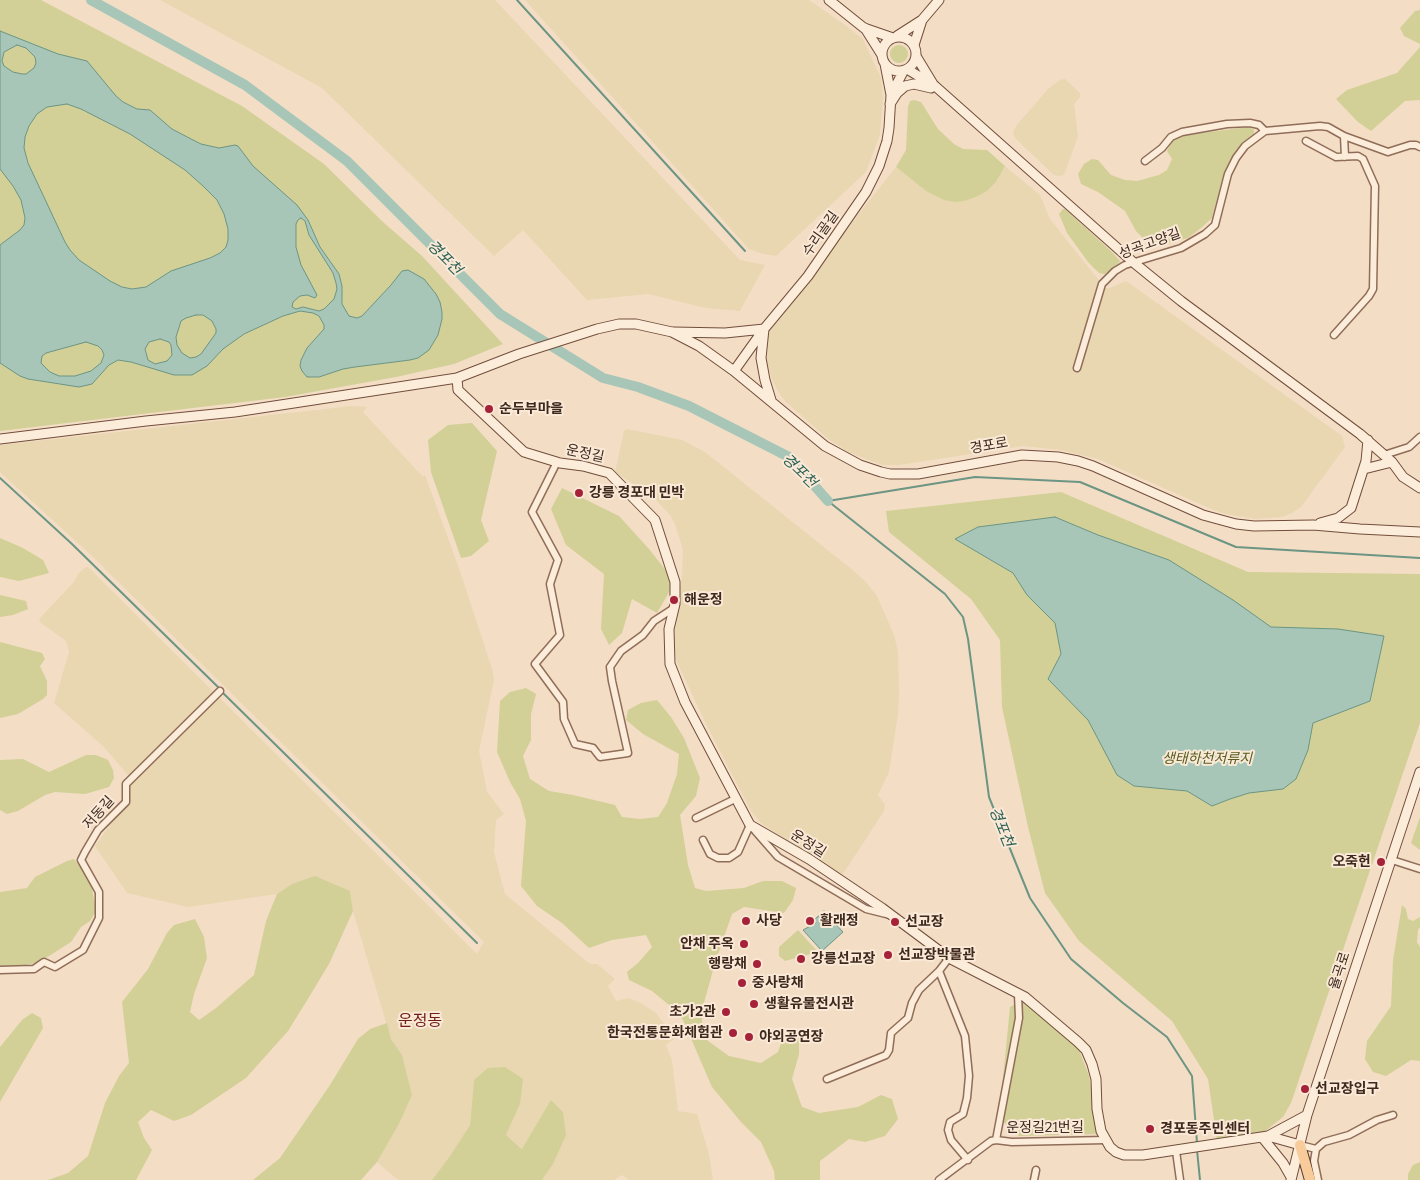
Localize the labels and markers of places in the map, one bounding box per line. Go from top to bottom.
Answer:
place label: 순두부마을 [499,401,563,417]
marker: 순두부마을 [483,403,495,415]
place label: 강릉 경포대 민박 [589,485,684,501]
marker: 강릉 경포대 민박 [573,487,585,499]
place label: 해운정 [684,592,723,608]
marker: 해운정 [668,594,680,606]
place label: 오죽헌 [1332,854,1371,870]
marker: 오죽헌 [1375,856,1387,868]
place label: 사당 [756,913,782,929]
place label: 활래정 [820,913,859,929]
place label: 선교장 [905,914,944,930]
marker: 사당 [740,915,752,927]
marker: 활래정 [804,915,816,927]
marker: 선교장 [889,916,901,928]
place label: 안채 주옥 [680,936,734,952]
marker: 안채 주옥 [738,938,750,950]
place label: 선교장박물관 [898,947,975,963]
marker: 선교장박물관 [882,949,894,961]
place label: 강릉선교장 [811,951,875,967]
marker: 강릉선교장 [795,953,807,965]
place label: 행랑채 [708,956,747,972]
marker: 행랑채 [751,958,763,970]
place label: 중사랑채 [752,975,804,991]
marker: 중사랑채 [736,977,748,989]
place label: 생활유물전시관 [764,996,854,1012]
marker: 생활유물전시관 [748,998,760,1010]
place label: 초가2관 [669,1004,716,1020]
marker: 초가2관 [720,1006,732,1018]
place label: 한국전통문화체험관 [607,1025,723,1041]
marker: 한국전통문화체험관 [727,1027,739,1039]
place label: 야외공연장 [759,1029,823,1045]
marker: 야외공연장 [743,1031,755,1043]
place label: 선교장입구 [1315,1081,1379,1097]
marker: 선교장입구 [1299,1083,1311,1095]
place label: 경포동주민센터 [1160,1121,1250,1137]
marker: 경포동주민센터 [1144,1123,1156,1135]

